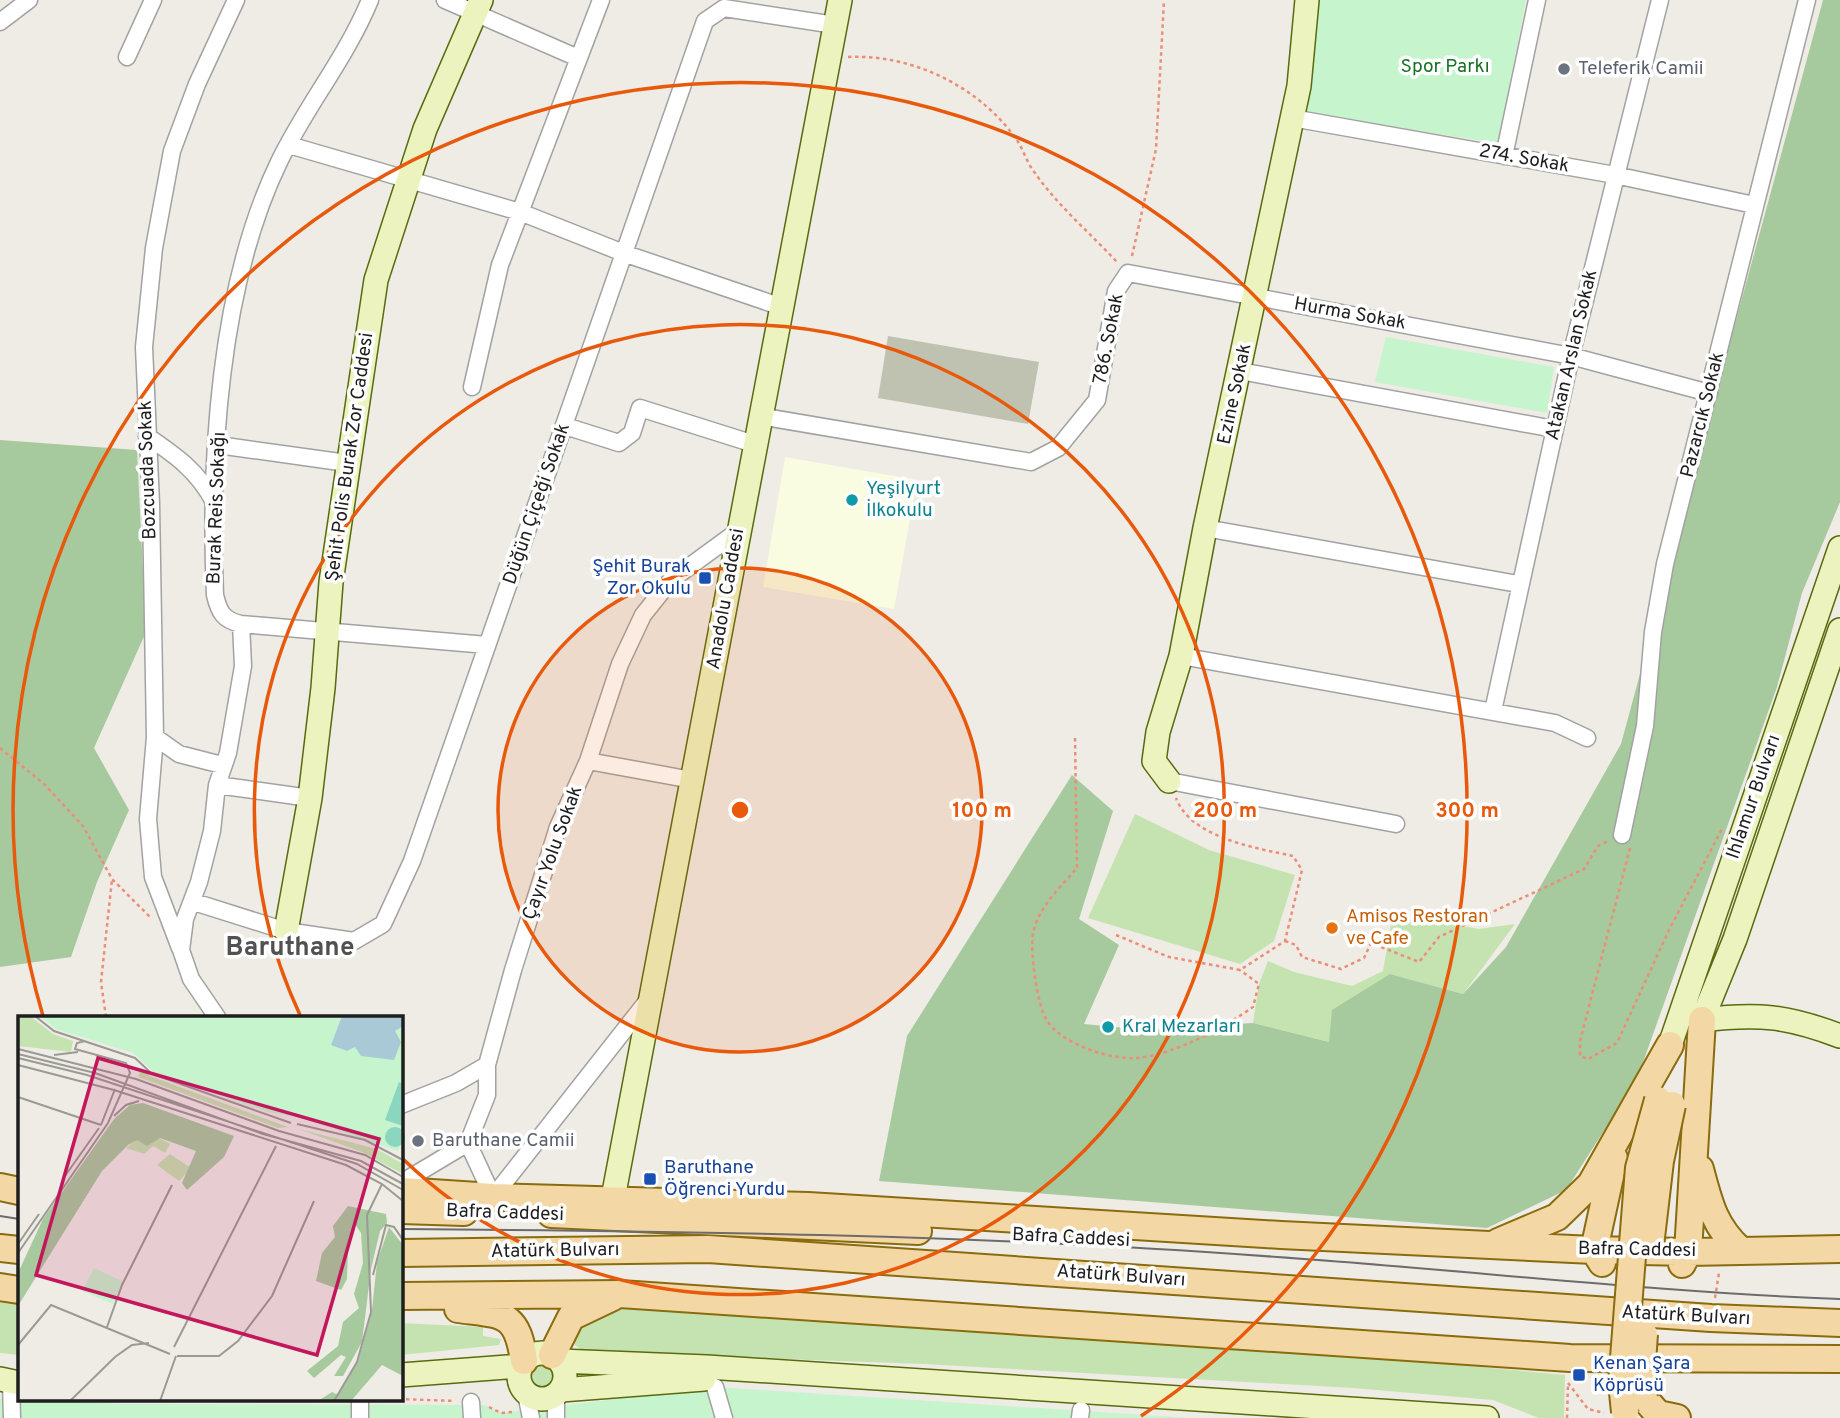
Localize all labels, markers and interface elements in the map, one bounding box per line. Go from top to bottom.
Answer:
park label: Spor Parkı [1401,55,1489,79]
place label: Teleferik Camii [1578,57,1704,81]
marker: Teleferik Camii [1556,61,1572,77]
street label: 274. Sokak [1477,139,1571,179]
street label: Atakan Arslan Sokak [1541,267,1603,443]
street label: 786. Sokak [1088,291,1130,387]
street label: Hurma Sokak [1292,292,1408,336]
street label: Şehit Polis Burak Zor Caddesi [321,331,379,583]
street label: Ezine Sokak [1213,341,1257,447]
street label: Pazarcık Sokak [1676,350,1730,480]
street label: Bozcuada Sokak [134,400,162,540]
street label: Düğün Çiçeği Sokak [498,420,576,588]
street label: Burak Reis Sokağı [202,431,232,585]
place label: Yeşilyurt İlkokulu [866,477,941,523]
marker: Yeşilyurt İlkokulu [844,492,860,508]
street label: Anadolu Caddesi [702,526,750,672]
place label: Şehit Burak Zor Okulu [592,555,691,601]
marker: Şehit Burak Zor Okulu [697,570,713,586]
street label: Ihlamur Bulvarı [1722,732,1786,862]
street label: Çayır Yolu Sokak [518,783,588,923]
centre of rings [728,798,752,822]
text: 100 m [952,798,1012,825]
text: 200 m [1193,798,1257,825]
text: 300 m [1435,798,1499,825]
place label: Amisos Restoran ve Cafe [1346,905,1489,951]
marker: Amisos Restoran ve Cafe [1324,920,1340,936]
district label: Baruthane [226,932,354,965]
place label: Kral Mezarları [1122,1015,1241,1039]
inset map [18,1016,402,1400]
marker: Kral Mezarları [1100,1019,1116,1035]
place label: Baruthane Camii [432,1129,575,1153]
marker: Baruthane Camii [410,1133,426,1149]
place label: Baruthane Öğrenci Yurdu [664,1156,785,1202]
marker: Baruthane Öğrenci Yurdu [642,1171,658,1187]
street label: Bafra Caddesi [446,1199,564,1227]
street label: Bafra Caddesi [1011,1223,1131,1253]
street label: Bafra Caddesi [1578,1237,1696,1263]
street label: Atatürk Bulvarı [490,1238,620,1264]
street label: Atatürk Bulvarı [1056,1260,1186,1292]
street label: Atatürk Bulvarı [1621,1301,1751,1331]
place label: Kenan Şara Köprüsü [1593,1352,1690,1398]
marker: Kenan Şara Köprüsü [1571,1367,1587,1383]

